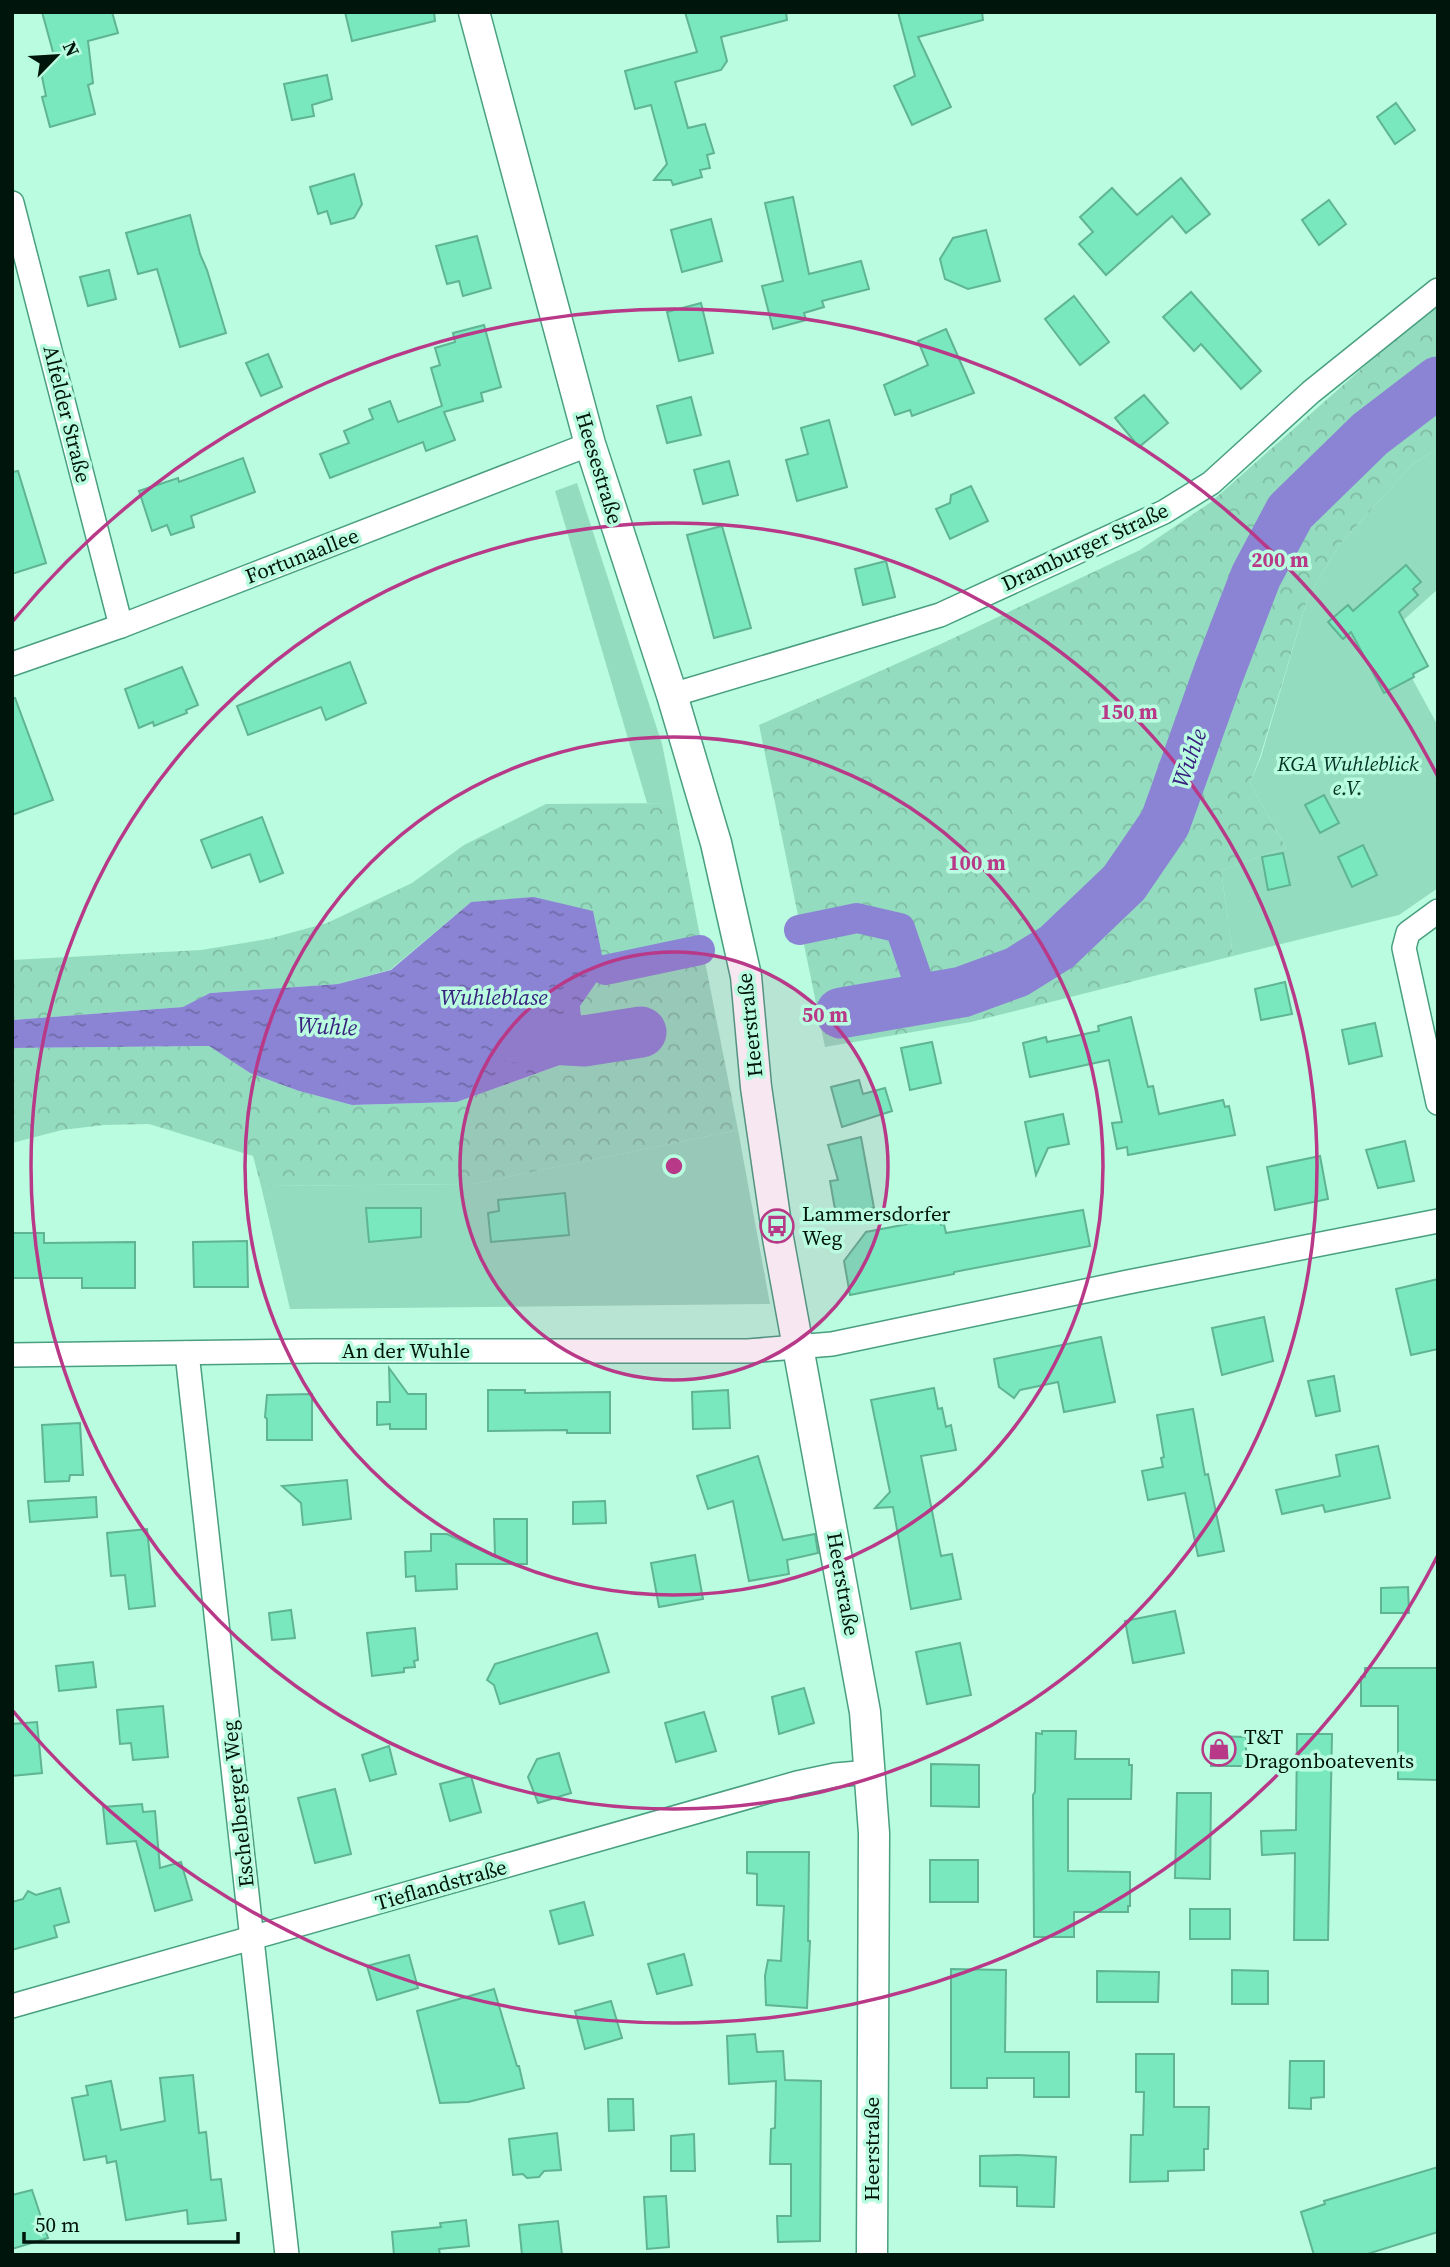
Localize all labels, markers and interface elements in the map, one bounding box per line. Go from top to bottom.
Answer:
north arrow [21,21,91,91]
text: N [57,37,86,61]
street label: Alfelder Straße [36,342,99,485]
street label: Heesestraße [569,408,630,527]
street label: Dramburger Straße [997,495,1173,598]
street label: Fortunaallee [241,521,363,590]
text: 200 m [1251,545,1309,574]
text: 150 m [1100,697,1158,726]
water label: Wuhle [1164,724,1215,792]
park label: KGA Wuhleblick e.V. [1276,749,1419,802]
text: 100 m [948,848,1006,877]
street label: Heerstraße [730,971,769,1079]
water label: Wuhleblase [440,981,548,1013]
text: 50 m [802,1000,848,1029]
water label: Wuhle [296,1008,359,1044]
centre of rings [662,1154,686,1178]
place label: Lammersdorfer Weg [802,1199,951,1252]
bus stop icon: Lammersdorfer Weg [758,1207,796,1245]
street label: An der Wuhle [342,1336,470,1365]
street label: Heerstraße [820,1530,867,1638]
street label: Eschelberger Weg [214,1719,261,1889]
place label: T&T Dragonboatevents [1244,1722,1414,1775]
shop icon: T&T Dragonboatevents [1200,1730,1238,1768]
street label: Tieflandstraße [372,1852,510,1917]
street label: Heerstraße [857,2097,886,2201]
scale bar [24,2200,238,2244]
text: 50 m [35,2210,80,2239]

